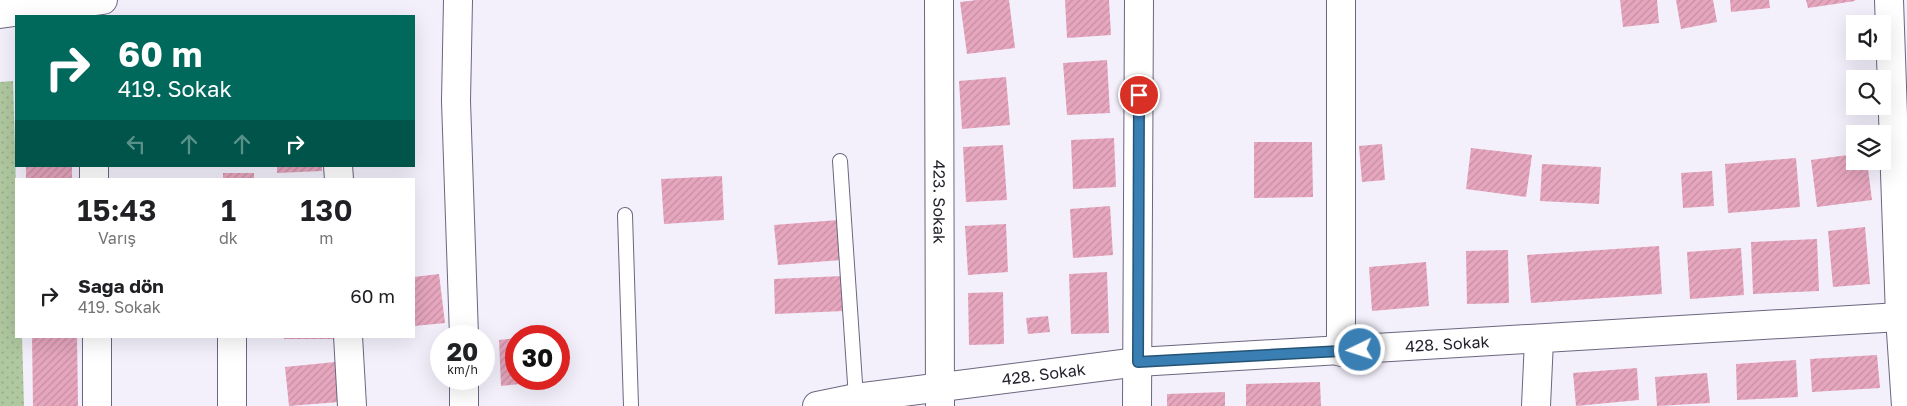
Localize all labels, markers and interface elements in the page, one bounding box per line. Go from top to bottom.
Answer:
map controls [1846,15,1891,170]
button: sound [1846,15,1891,60]
text: 60 m [118,33,202,75]
icon: right [35,35,100,100]
button: search [1846,70,1891,115]
pin [1118,74,1160,116]
text: 419. Sokak [118,75,232,102]
icon: arrive [1125,81,1153,109]
button: layers [1846,125,1891,170]
icon: left [122,130,150,158]
icon: ahead [175,130,203,158]
icon: ahead [228,130,256,158]
icon: right [281,130,309,158]
street label: 423. Sokak [929,160,950,244]
text: 15:43 [77,192,157,228]
text: 1 [221,192,236,228]
text: 130 [300,192,353,228]
text: Varış [98,228,136,248]
text: dk [219,228,238,248]
text: m [319,228,334,248]
text: Sağa dön [78,274,164,297]
icon: right [35,282,63,310]
text: 60 m [350,284,395,307]
text: 419. Sokak [78,297,161,317]
position arrow [1333,323,1385,375]
speed limit sign: 30 [505,325,570,390]
street label: 428. Sokak [1405,331,1490,356]
text: 20 [447,336,478,367]
street label: 428. Sokak [1000,359,1087,389]
text: km/h [447,362,478,377]

